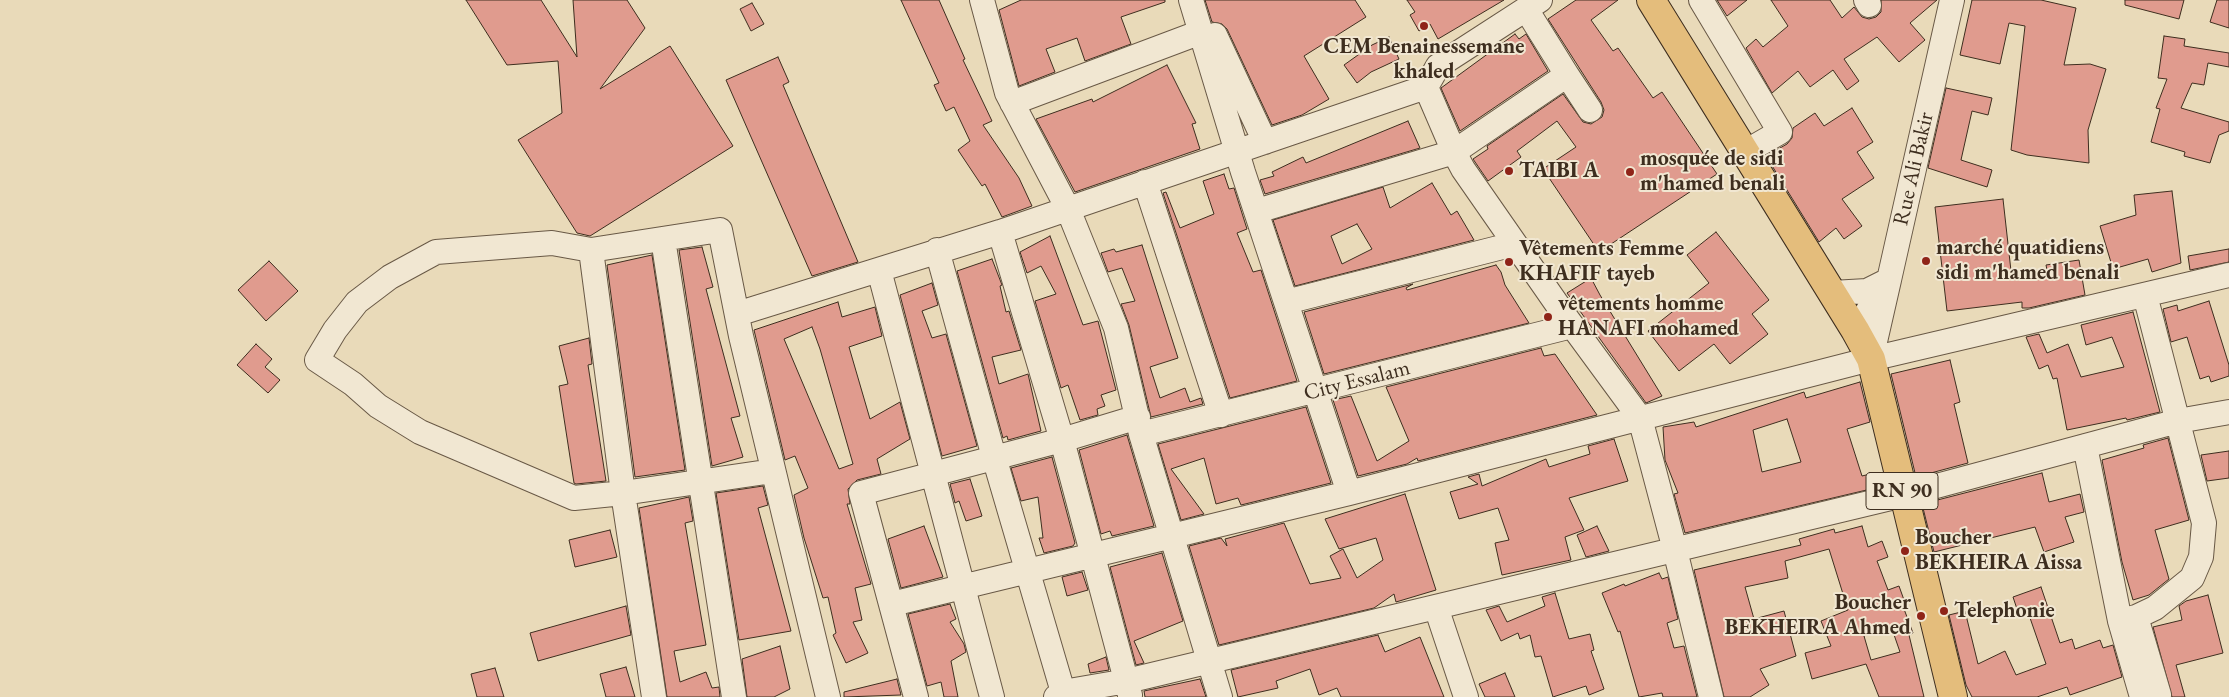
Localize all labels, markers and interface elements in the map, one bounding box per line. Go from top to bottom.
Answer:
marker: CEM Benainessemane khaled [1418,20,1430,32]
place label: CEM Benainessemane khaled [1324,34,1524,86]
street label: Rue Ali Bakir [1888,110,1940,228]
place label: mosquée de sidi m'hamed benali [1640,146,1785,198]
place label: TAIBI A [1519,158,1599,184]
marker: TAIBI A [1503,165,1515,177]
marker: mosquée de sidi m'hamed benali [1624,166,1636,178]
place label: marché quatidiens sidi m'hamed benali [1936,235,2119,286]
place label: Vêtements Femme KHAFIF tayeb [1519,236,1684,288]
marker: marché quatidiens sidi m'hamed benali [1920,255,1932,267]
marker: Vêtements Femme KHAFIF tayeb [1503,256,1515,268]
place label: vêtements homme HANAFI mohamed [1558,291,1739,342]
marker: vêtements homme HANAFI mohamed [1542,311,1554,323]
street label: City Essalam [1301,355,1413,407]
road number: RN 90 [1866,472,1938,510]
place label: Boucher BEKHEIRA Aissa [1915,525,2082,576]
marker: Boucher BEKHEIRA Aissa [1899,545,1911,557]
place label: Boucher BEKHEIRA Ahmed [1724,590,1911,641]
place label: Telephonie [1954,598,2055,624]
marker: Telephonie [1938,605,1950,617]
marker: Boucher BEKHEIRA Ahmed [1915,610,1927,622]

